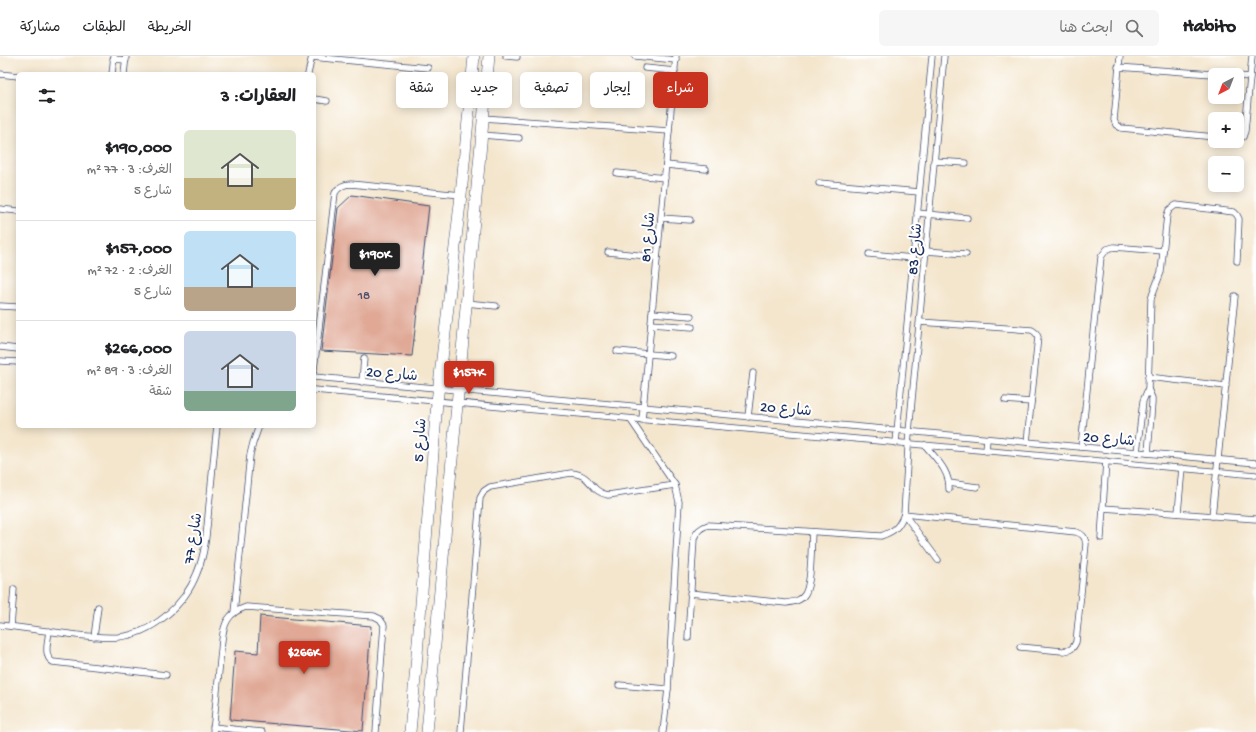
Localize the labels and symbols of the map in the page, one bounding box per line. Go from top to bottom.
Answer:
north arrow [1208,68,1244,104]
street label: شارع 81 [638,211,660,263]
street label: شارع 83 [905,222,927,276]
pin: $190K [347,243,403,277]
house number: 18 [357,289,370,304]
pin: $157K [441,361,497,395]
street label: شارع 20 [365,364,418,386]
street label: شارع 20 [759,399,812,421]
street label: شارع 5 [410,418,432,463]
street label: شارع 20 [1082,429,1135,451]
street label: شارع 77 [180,511,207,566]
pin: $266K [276,641,332,675]

